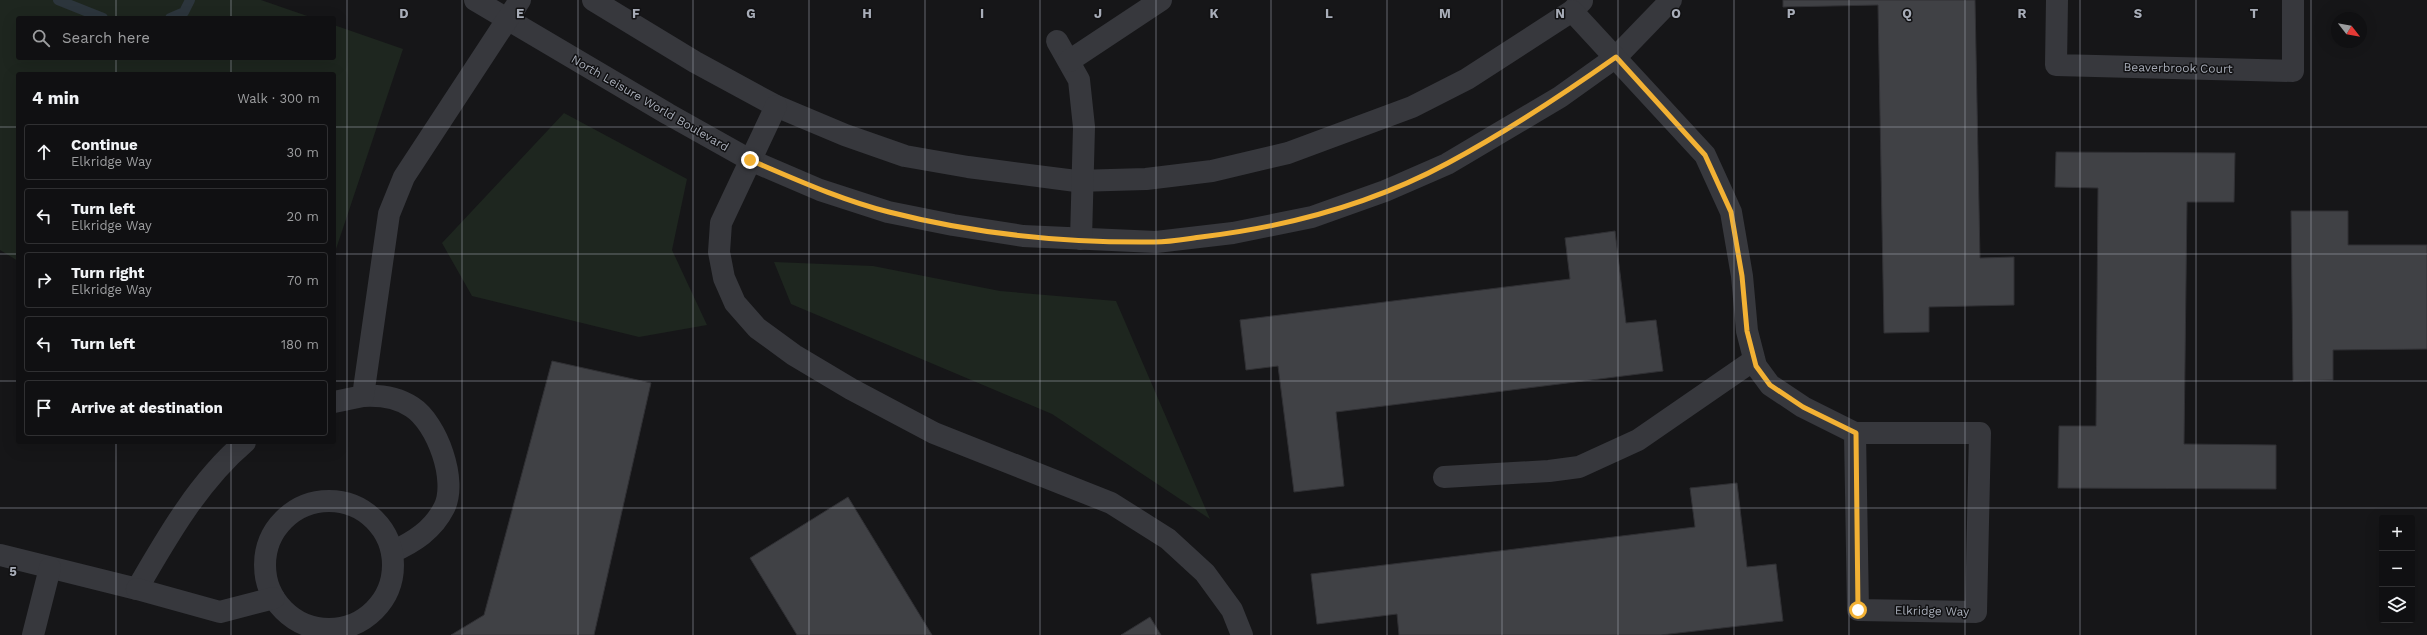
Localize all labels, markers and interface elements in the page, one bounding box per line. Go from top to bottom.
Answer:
text: D [399,6,409,21]
text: E [516,6,524,21]
text: F [632,6,640,21]
text: G [746,6,756,21]
text: H [862,6,872,21]
text: I [980,6,984,21]
text: J [1094,6,1102,21]
text: K [1209,6,1219,21]
text: L [1325,6,1333,21]
text: M [1439,6,1451,21]
text: N [1555,6,1565,21]
text: O [1671,6,1681,21]
text: P [1787,6,1796,21]
text: Q [1902,6,1912,21]
text: R [2018,6,2027,21]
text: S [2134,6,2143,21]
text: T [2250,6,2259,21]
north arrow [2331,12,2367,48]
search box [16,16,336,60]
icon: search [30,27,52,49]
text: Search here [62,29,150,47]
street label: North Leisure World Boulevard [569,52,731,154]
street label: Beaverbrook Court [2123,60,2233,76]
text: 4 min [32,88,79,108]
text: Walk · 300 m [237,91,320,106]
text: Continue [71,136,138,154]
icon: ahead [33,141,55,163]
text: 30 m [287,145,319,160]
route end [741,151,759,169]
text: Elkridge Way [71,154,152,169]
text: Turn left [71,200,135,218]
icon: left [33,205,55,227]
text: 20 m [287,209,319,224]
text: Elkridge Way [71,218,152,233]
text: Turn right [71,264,144,282]
icon: right [33,269,55,291]
text: 70 m [287,273,319,288]
text: Elkridge Way [71,282,152,297]
icon: left [33,333,55,355]
text: Turn left [71,335,135,353]
text: 180 m [281,337,319,352]
icon: arrive [33,397,55,419]
text: Arrive at destination [71,399,223,417]
map controls [2379,515,2415,623]
button: + [2379,515,2415,551]
button: − [2379,551,2415,587]
text: 5 [9,564,17,579]
button: layers [2379,587,2415,623]
route start [1849,601,1867,619]
street label: Elkridge Way [1895,603,1970,619]

